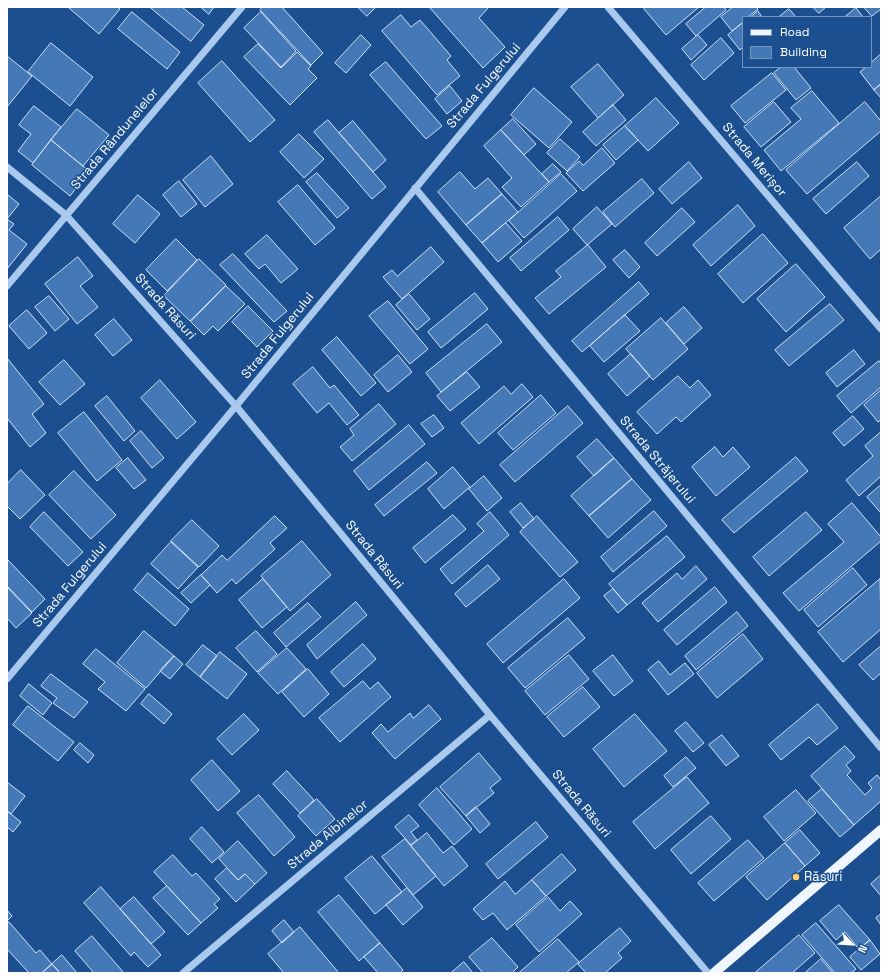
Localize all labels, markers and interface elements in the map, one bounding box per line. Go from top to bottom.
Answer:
legend [742,16,872,68]
text: Road [780,24,809,40]
street label: Strada Fulgerului [444,40,524,132]
text: Building [780,44,827,60]
street label: Strada Rândunelelor [68,85,162,193]
street label: Strada Merișor [718,120,790,200]
street label: Strada Răsuri [131,271,199,343]
street label: Strada Fulgerului [238,290,318,382]
street label: Strada Străjerului [616,413,698,507]
street label: Strada Răsuri [342,518,406,592]
street label: Strada Fulgerului [30,539,110,631]
street label: Strada Răsuri [548,767,614,841]
street label: Strada Albinelor [285,797,371,873]
place label: Răsuri [804,869,843,885]
marker: Răsuri [791,872,801,882]
north arrow [832,924,872,964]
text: N [855,943,871,955]

